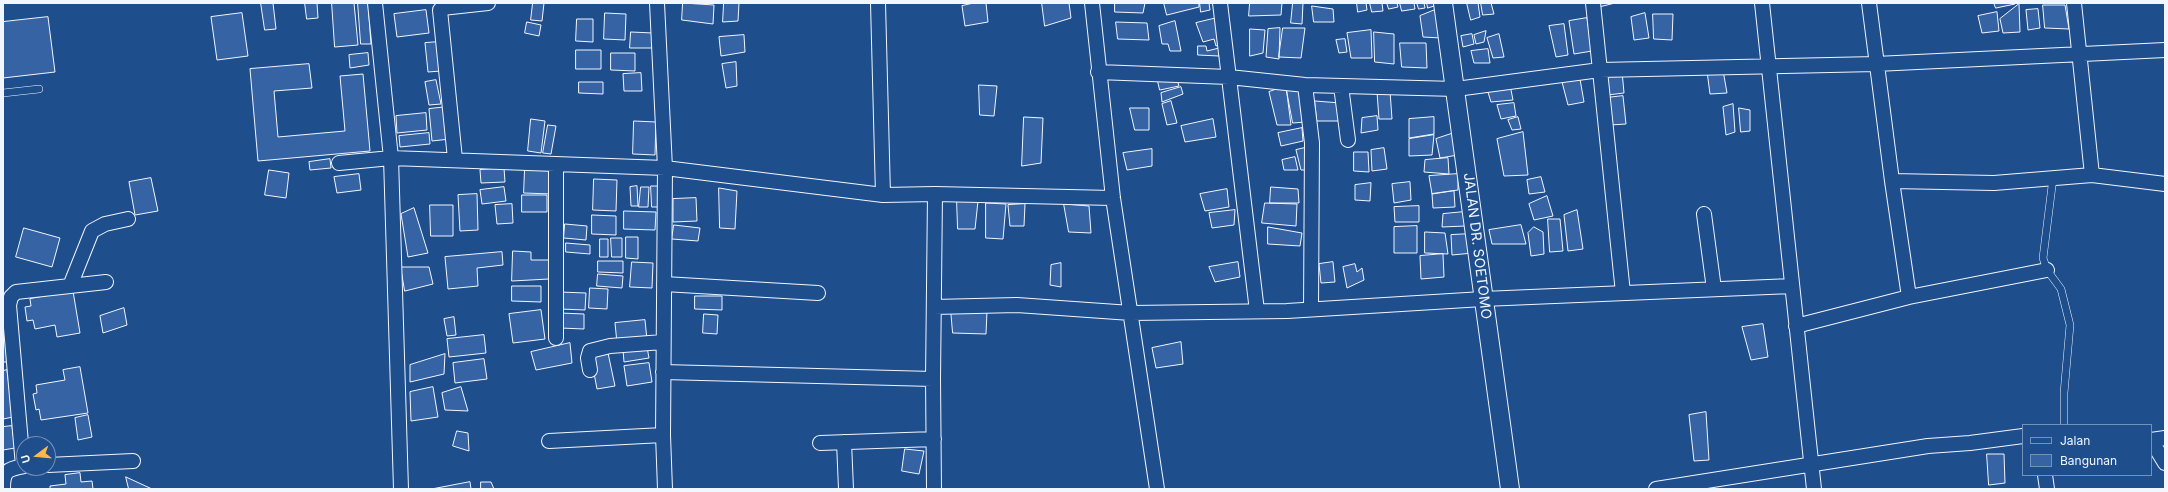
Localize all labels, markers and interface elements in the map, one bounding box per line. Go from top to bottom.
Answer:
street label: JALAN DR. SOETOMO [1460,172,1494,320]
legend [2022,424,2152,476]
text: Jalan [2060,433,2090,448]
north arrow [16,436,56,476]
text: U [18,453,33,465]
text: Bangunan [2060,453,2117,468]

